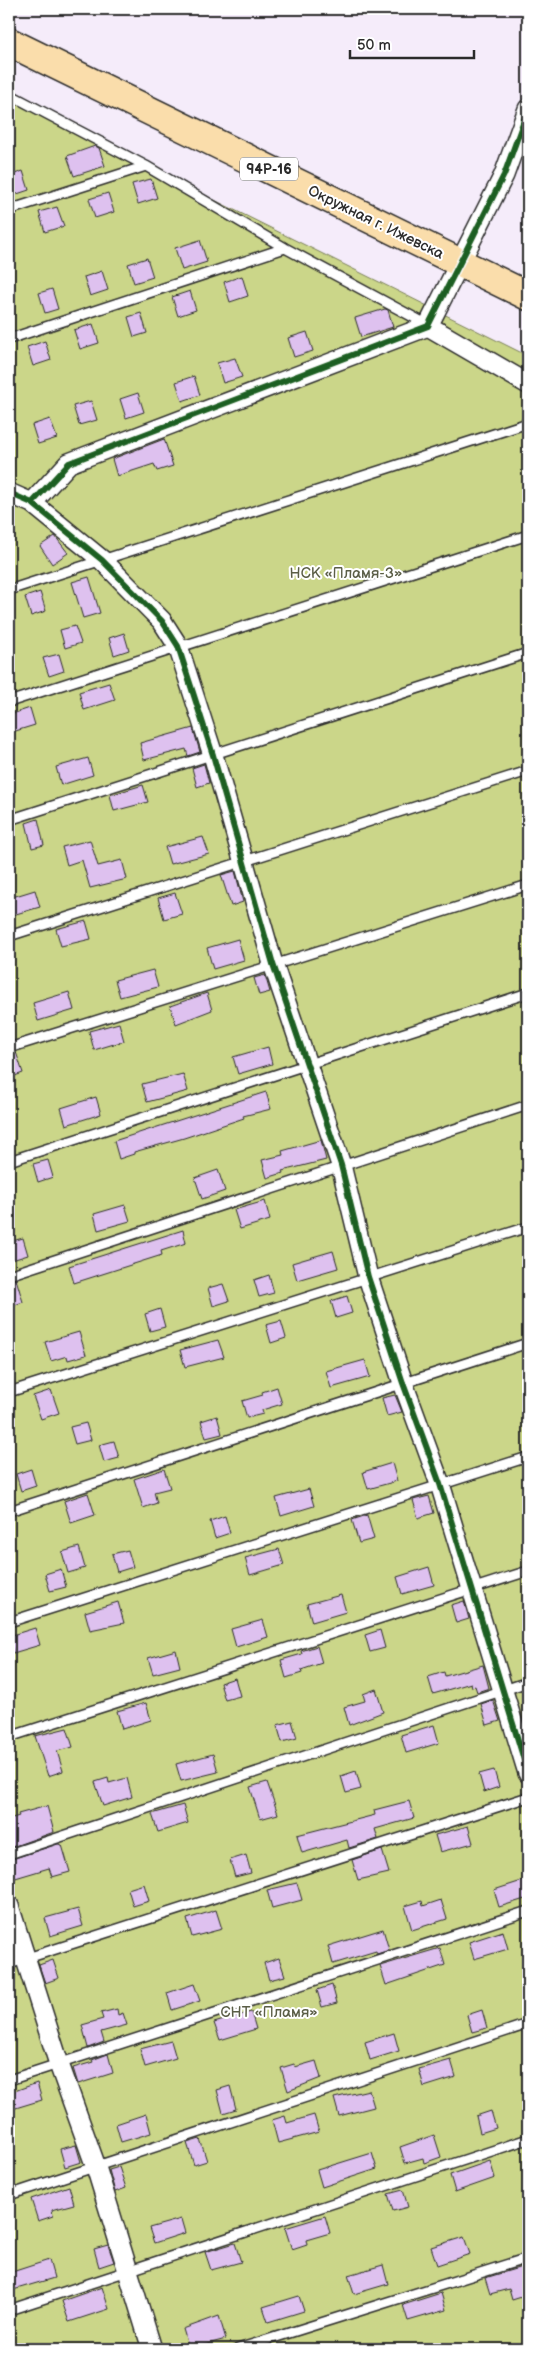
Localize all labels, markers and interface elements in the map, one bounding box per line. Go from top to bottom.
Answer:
scale bar [350,28,473,60]
text: 50 m [357,36,391,55]
road number: 94Р-16 [240,157,298,180]
street label: Окружная г. Ижевска [305,181,447,264]
park label: НСК «Пламя-3» [290,564,402,583]
park label: СНТ «Пламя» [220,2003,318,2022]

